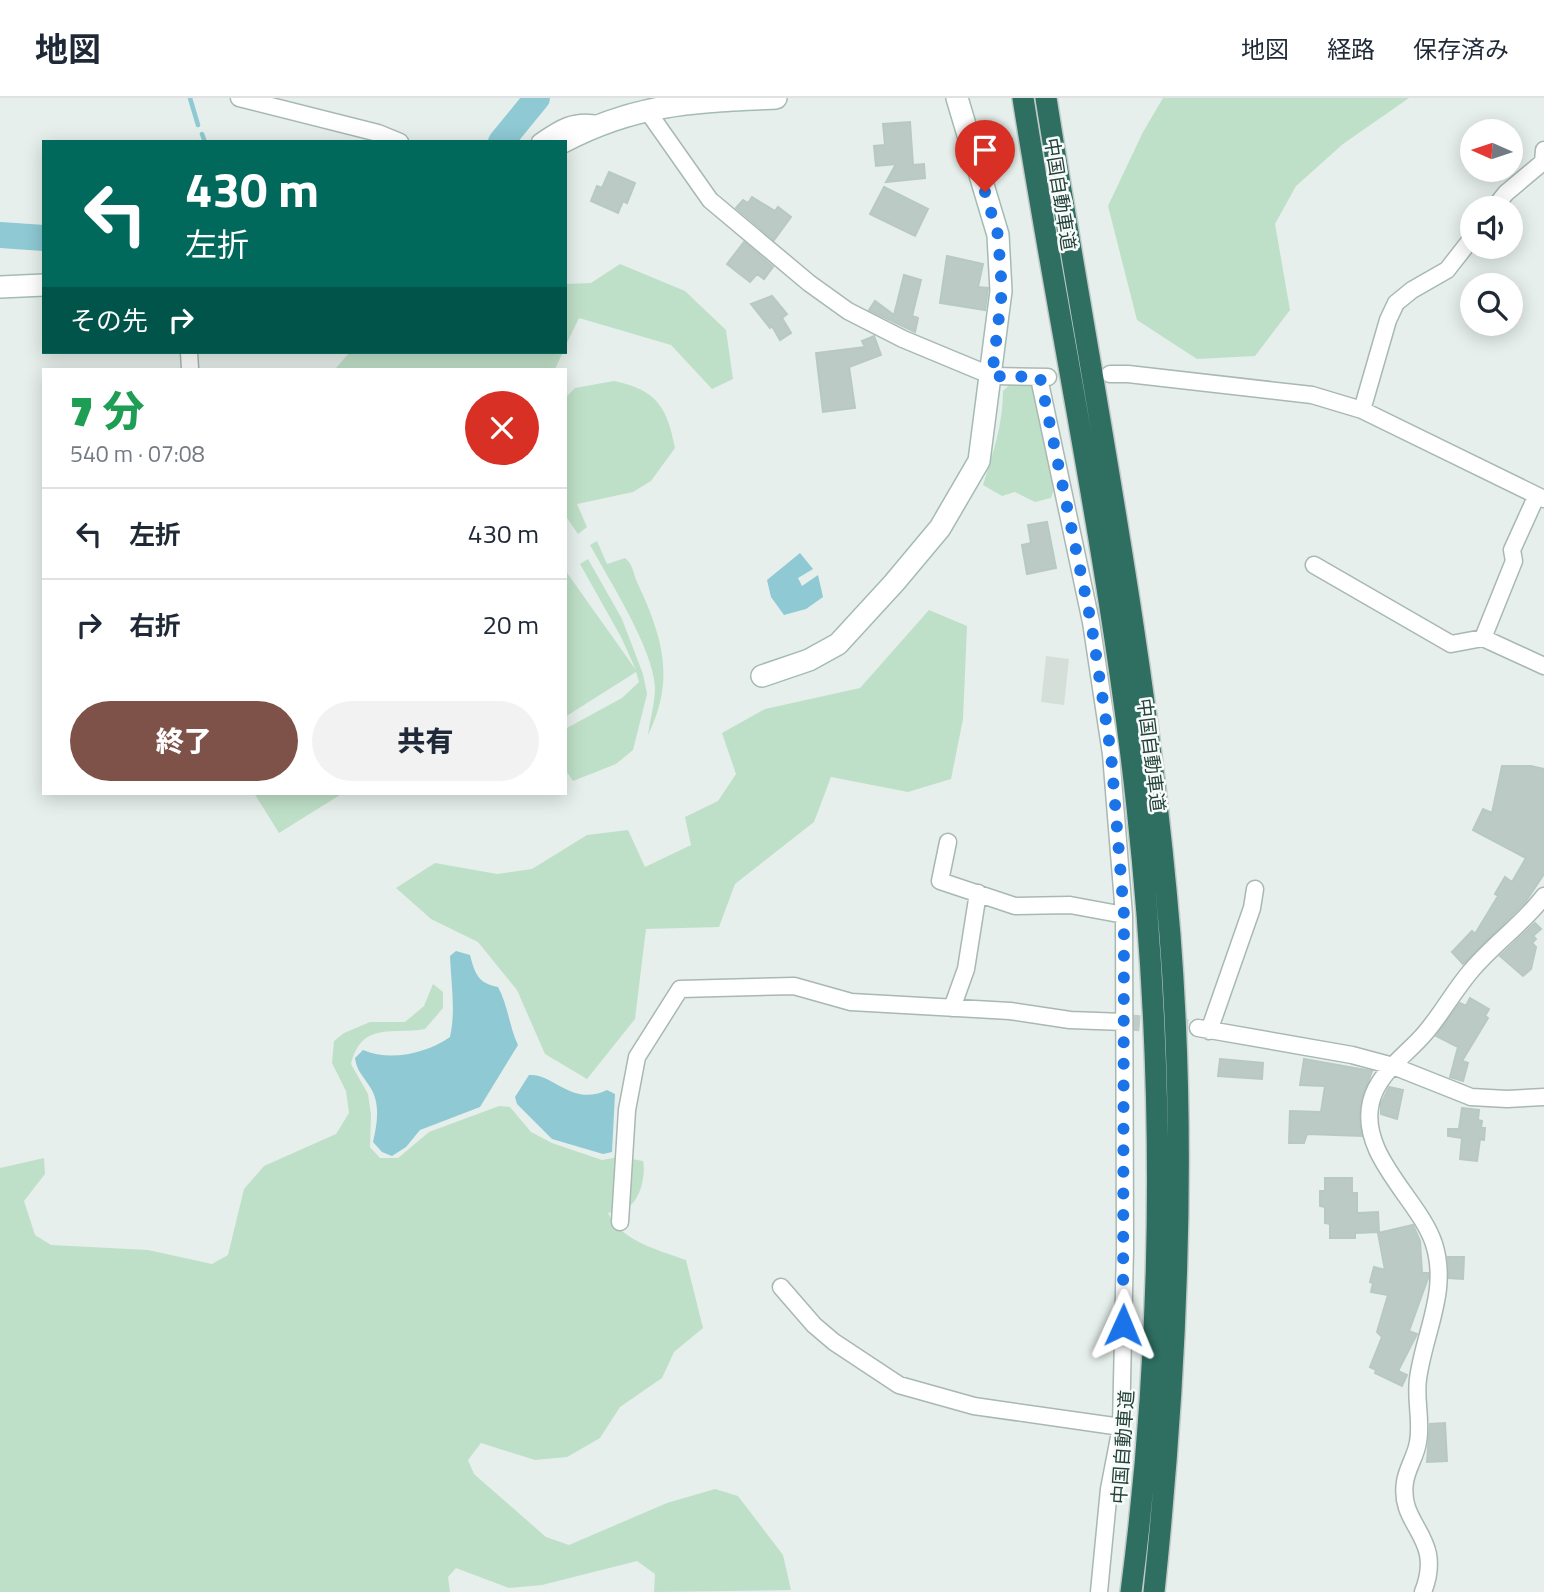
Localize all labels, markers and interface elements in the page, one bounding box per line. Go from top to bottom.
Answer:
text: 地図 [35,24,101,74]
text: 地図 [1241,31,1289,67]
text: 経路 [1327,31,1375,67]
text: 保存済み [1413,31,1509,67]
north arrow [1460,119,1522,182]
map controls [1460,119,1523,336]
pin [955,120,1015,192]
icon: arrive [966,131,1004,169]
street label: 中国自動車道 [1038,135,1084,253]
text: 430 m [185,151,319,226]
icon: left [70,168,161,259]
button: sound [1460,196,1523,259]
text: 左折 [185,220,249,268]
button: search [1460,273,1523,336]
text: その先 [70,301,148,340]
icon: right [162,301,200,339]
text: 7 分 [70,378,144,442]
button: close [465,391,539,465]
text: 540 m · 07:08 [70,436,205,471]
text: 430 m [468,514,539,553]
icon: left [70,515,108,553]
text: 左折 [129,515,181,554]
text: 20 m [482,605,539,644]
icon: right [70,606,108,644]
text: 右折 [129,606,181,645]
street label: 中国自動車道 [1131,697,1173,813]
button: 終了 [70,701,298,781]
button: 共有 [312,701,539,781]
position arrow [1086,1288,1160,1362]
street label: 中国自動車道 [1104,1389,1140,1505]

